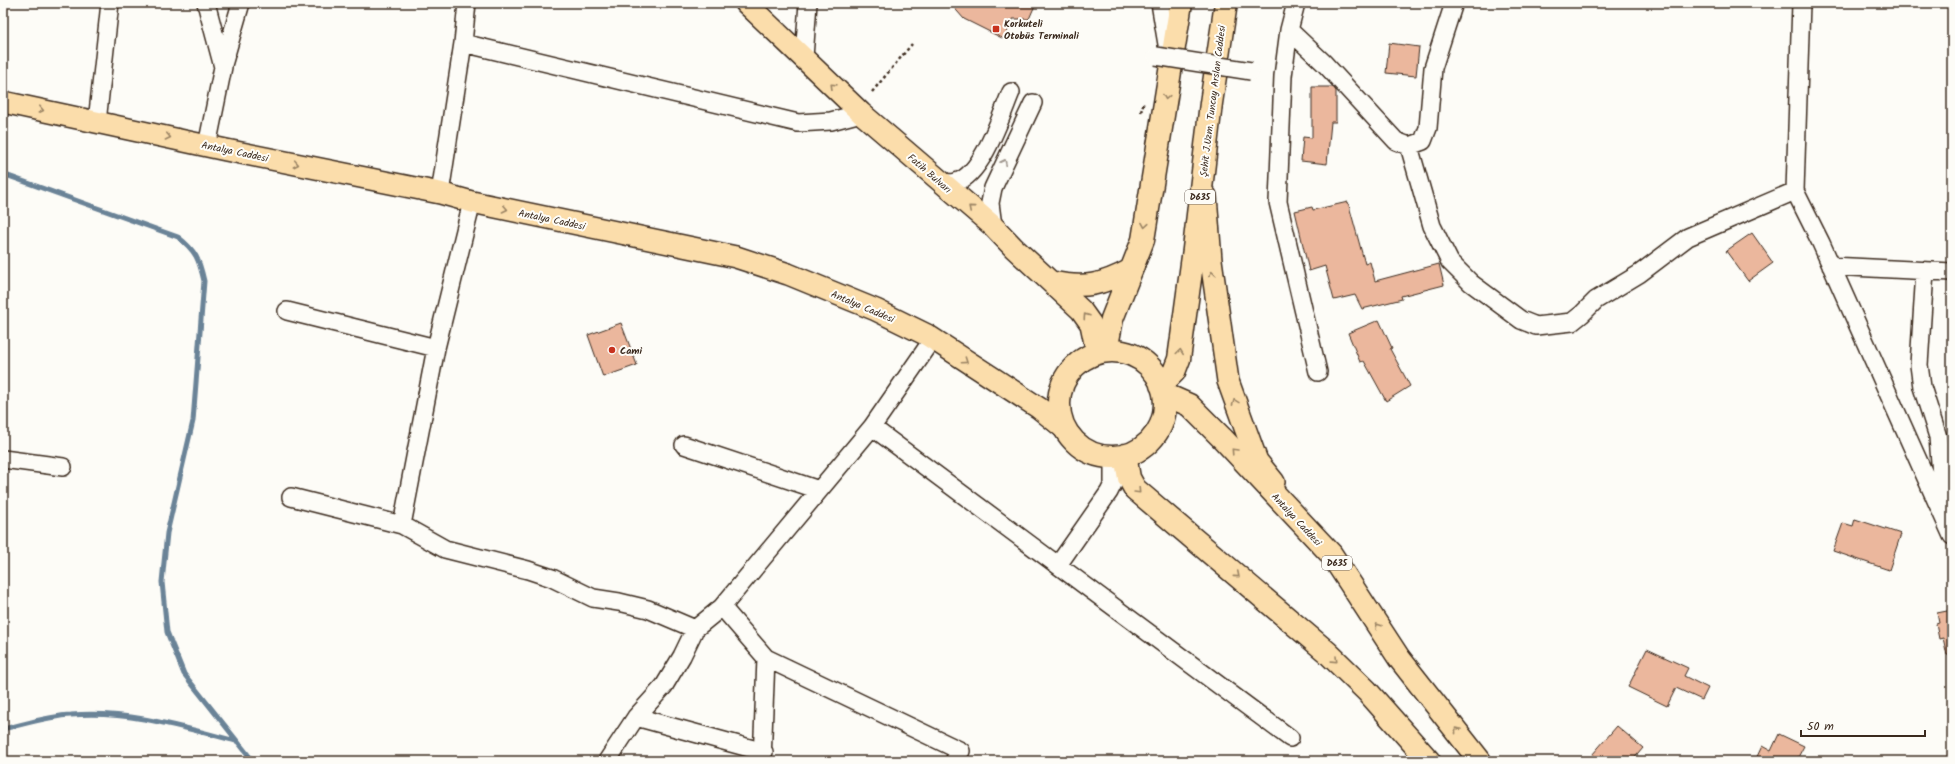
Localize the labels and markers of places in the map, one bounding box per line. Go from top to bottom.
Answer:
place label: Korkuteli Otobüs Terminali [1004,16,1079,44]
marker: Korkuteli Otobüs Terminali [991,24,1001,34]
place label: Cami [620,343,642,359]
marker: Cami [607,345,617,355]

